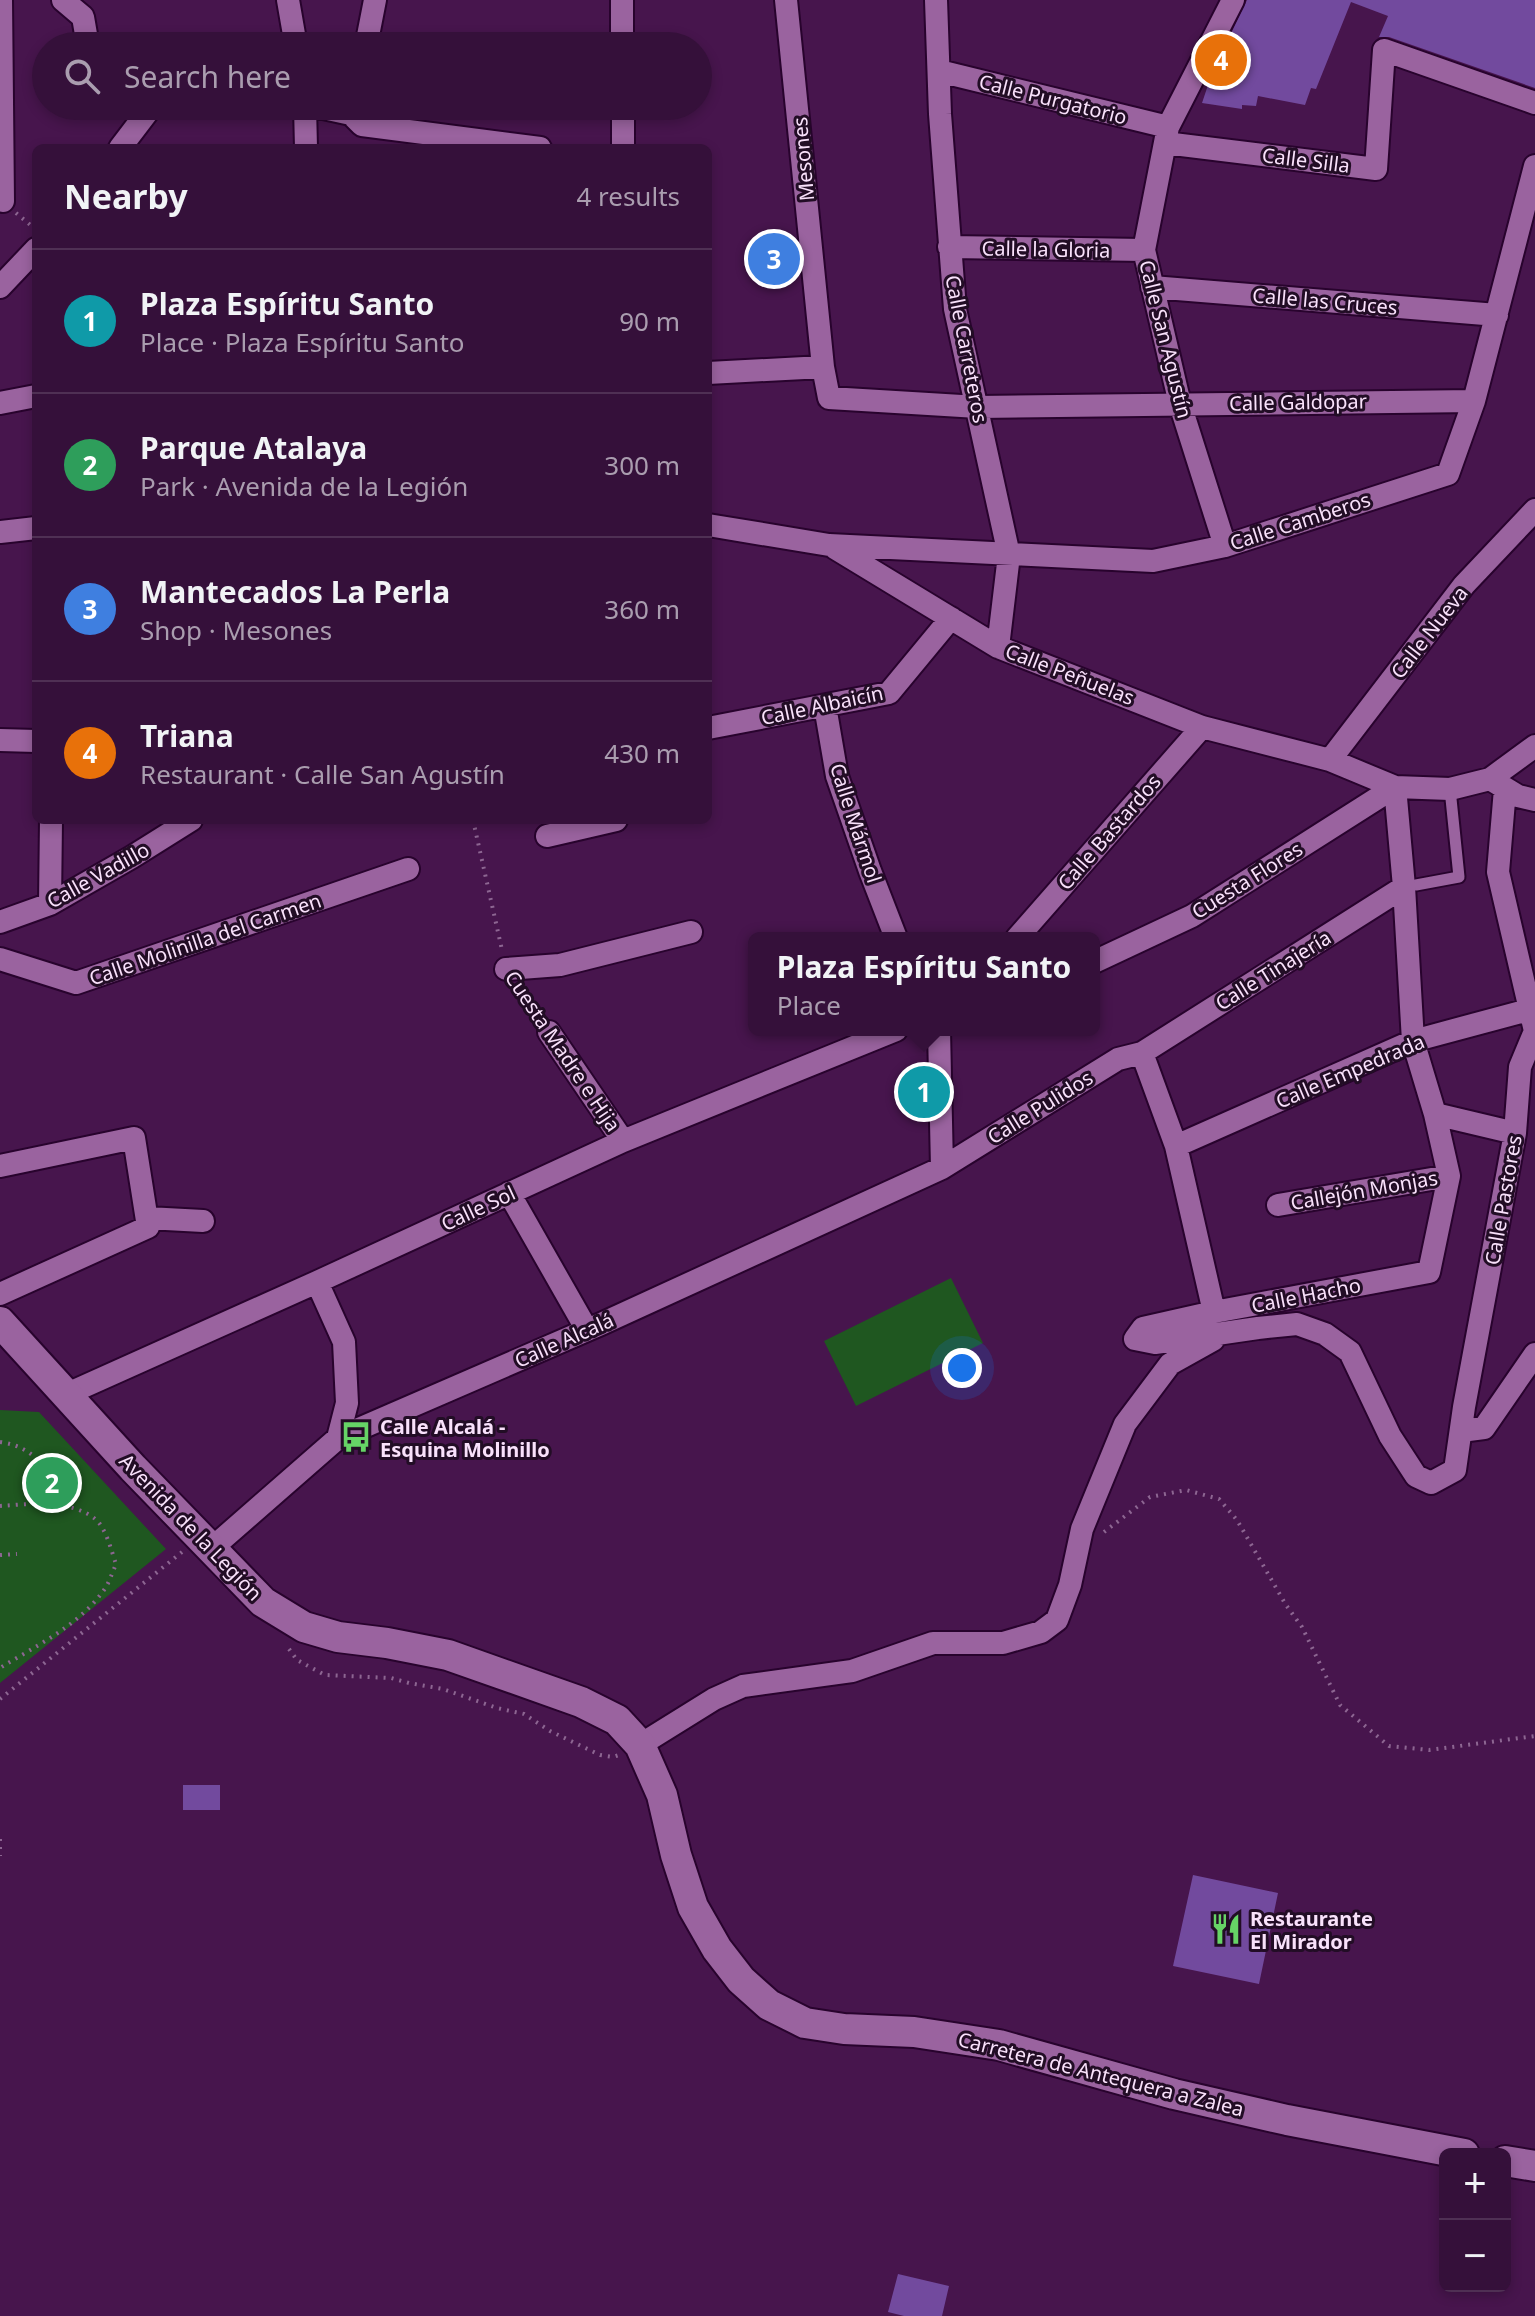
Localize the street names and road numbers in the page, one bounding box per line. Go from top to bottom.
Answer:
street label: Calle Purgatorio [976,68,1130,130]
street label: Mesones [786,116,820,202]
street label: Calle Silla [1261,141,1351,179]
street label: Calle la Gloria [981,234,1111,264]
street label: Calle San Agustín [1133,257,1199,421]
street label: Calle Carreteros [939,273,995,425]
street label: Calle las Cruces [1251,281,1399,321]
street label: Calle Galdopar [1229,387,1367,417]
street label: Calle Camberos [1226,486,1374,556]
street label: Calle Nueva [1384,580,1474,684]
street label: Calle Peñuelas [1002,637,1138,711]
street label: Calle Albaicín [758,679,886,731]
street label: Calle Mármol [824,760,888,886]
street label: Calle Bastardos [1051,769,1167,895]
street label: Cuesta Flores [1186,835,1308,925]
street label: Calle Vadillo [42,836,154,914]
street label: Calle Molinilla del Carmen [85,887,325,991]
street label: Calle Tinajería [1210,924,1336,1016]
street label: Cuesta Madre e Hija [499,965,627,1137]
street label: Calle Empedrada [1272,1028,1428,1114]
street label: Calle Pulidos [982,1064,1098,1150]
street label: Calle Pastores [1478,1133,1528,1267]
street label: Callejón Monjas [1288,1164,1440,1216]
street label: Calle Sol [437,1179,519,1237]
street label: Calle Hacho [1249,1271,1363,1319]
street label: Calle Alcalá [510,1306,618,1374]
street label: Avenida de la Legión [114,1448,268,1606]
street label: Carretera de Antequera a Zalea [955,2025,1247,2123]

